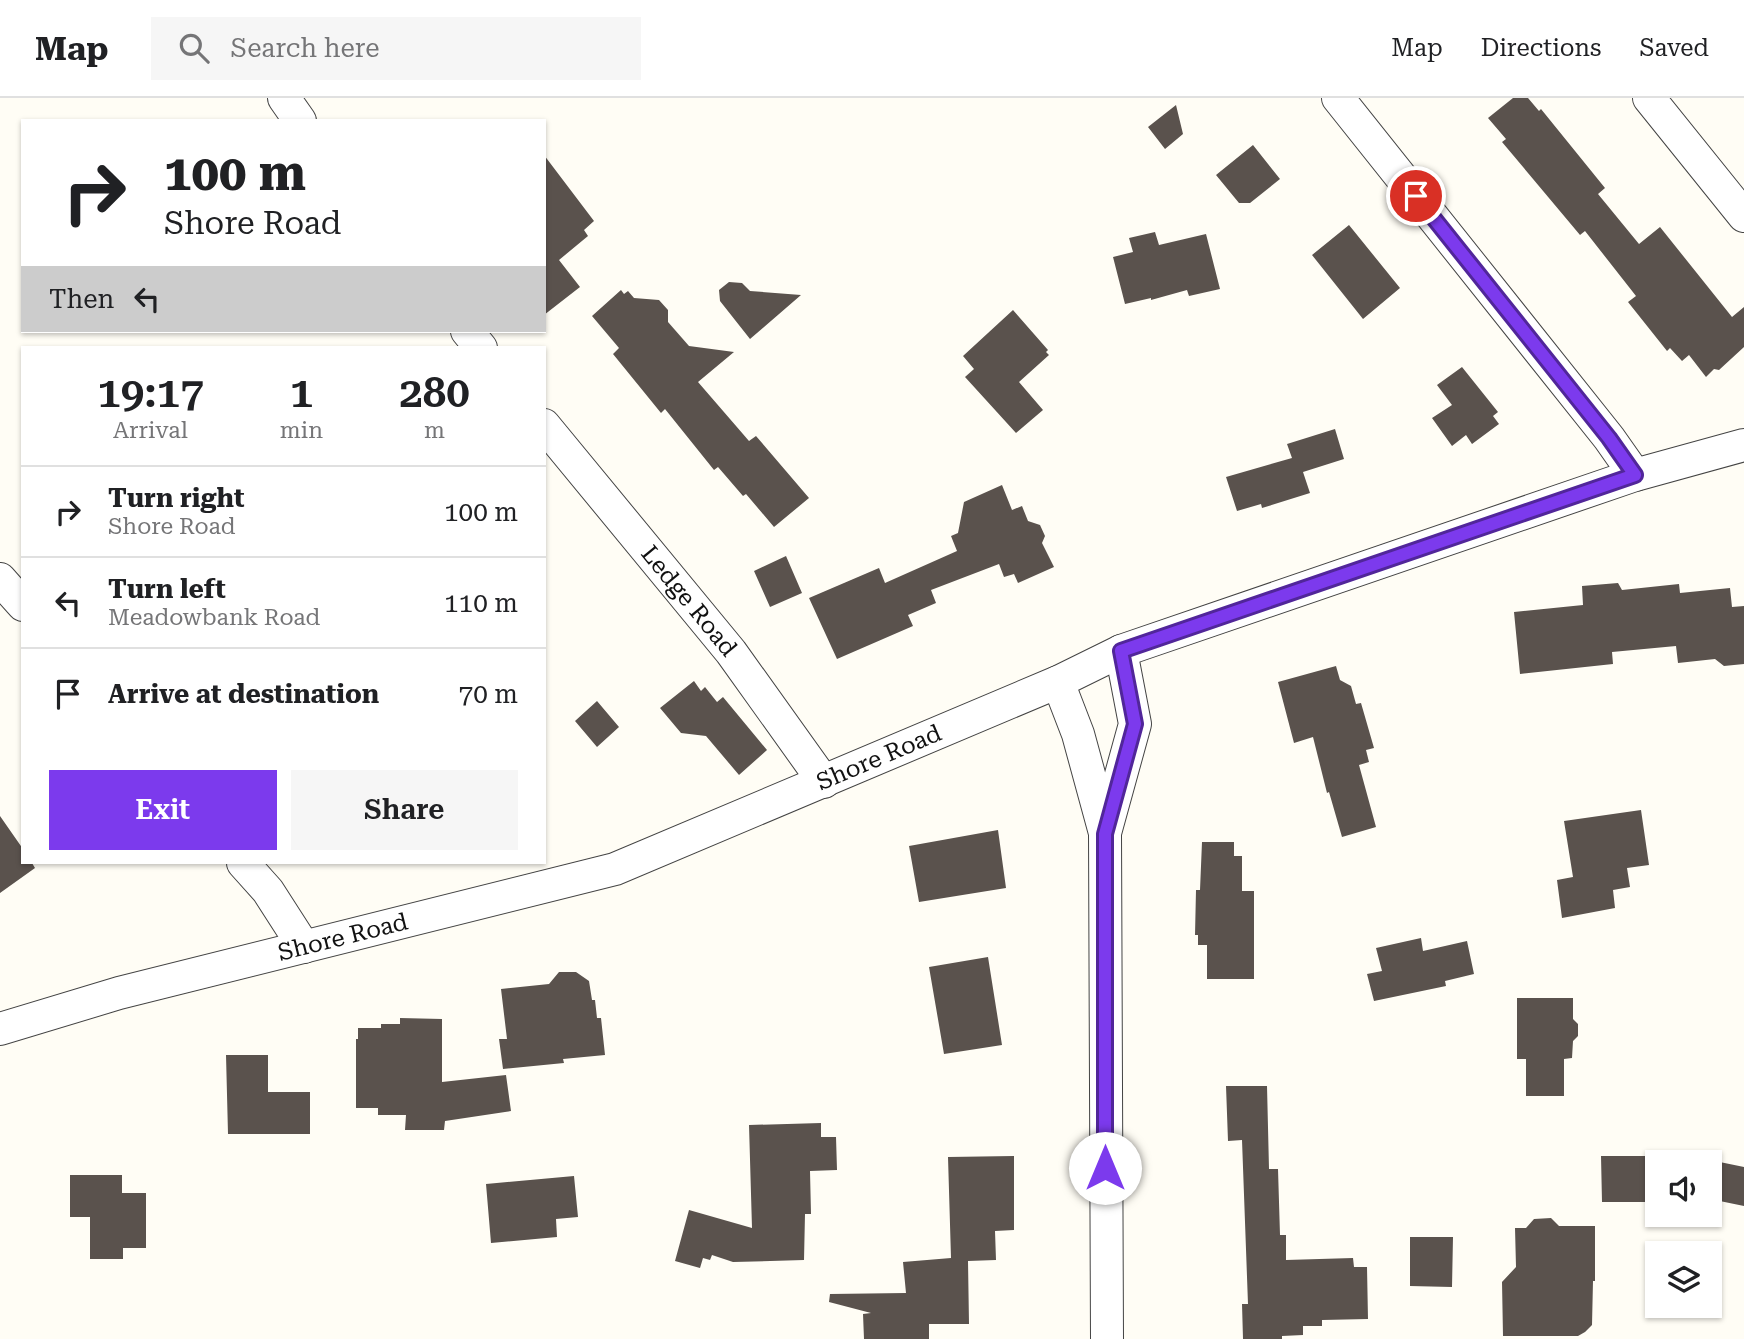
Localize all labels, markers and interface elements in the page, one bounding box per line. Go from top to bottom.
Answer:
search box [151,17,641,80]
text: Map [35,29,109,68]
icon: search [175,29,213,67]
text: Search here [231,33,380,63]
text: Map [1391,34,1443,62]
text: Directions [1481,34,1601,62]
text: Saved [1639,34,1709,62]
text: 100 m [164,145,306,202]
icon: right [49,147,140,238]
pin [1386,166,1446,226]
icon: arrive [1397,177,1435,215]
text: Shore Road [164,204,341,242]
icon: left [128,280,166,318]
text: Then [49,284,114,314]
text: 19:17 [97,368,204,417]
text: 1 [290,368,313,417]
text: 280 [399,368,470,417]
text: Arrival [113,417,188,444]
text: min [280,417,323,444]
text: m [424,417,445,444]
text: Turn right [108,483,244,513]
icon: right [49,493,87,531]
text: 100 m [444,497,518,527]
text: Shore Road [108,513,236,540]
street label: Ledge Road [635,540,743,662]
text: Turn left [108,574,226,604]
icon: left [49,584,87,622]
text: 110 m [444,588,518,618]
text: Meadowbank Road [108,604,320,631]
icon: arrive [49,675,87,713]
text: Arrive at destination [108,679,379,709]
text: 70 m [459,679,518,709]
street label: Shore Road [812,719,946,796]
button: Exit [49,770,277,850]
button: Share [291,770,518,850]
street label: Shore Road [275,907,411,967]
position arrow [1068,1131,1142,1205]
map controls [1645,1150,1722,1318]
button: sound [1645,1150,1722,1227]
button: layers [1645,1241,1722,1318]

